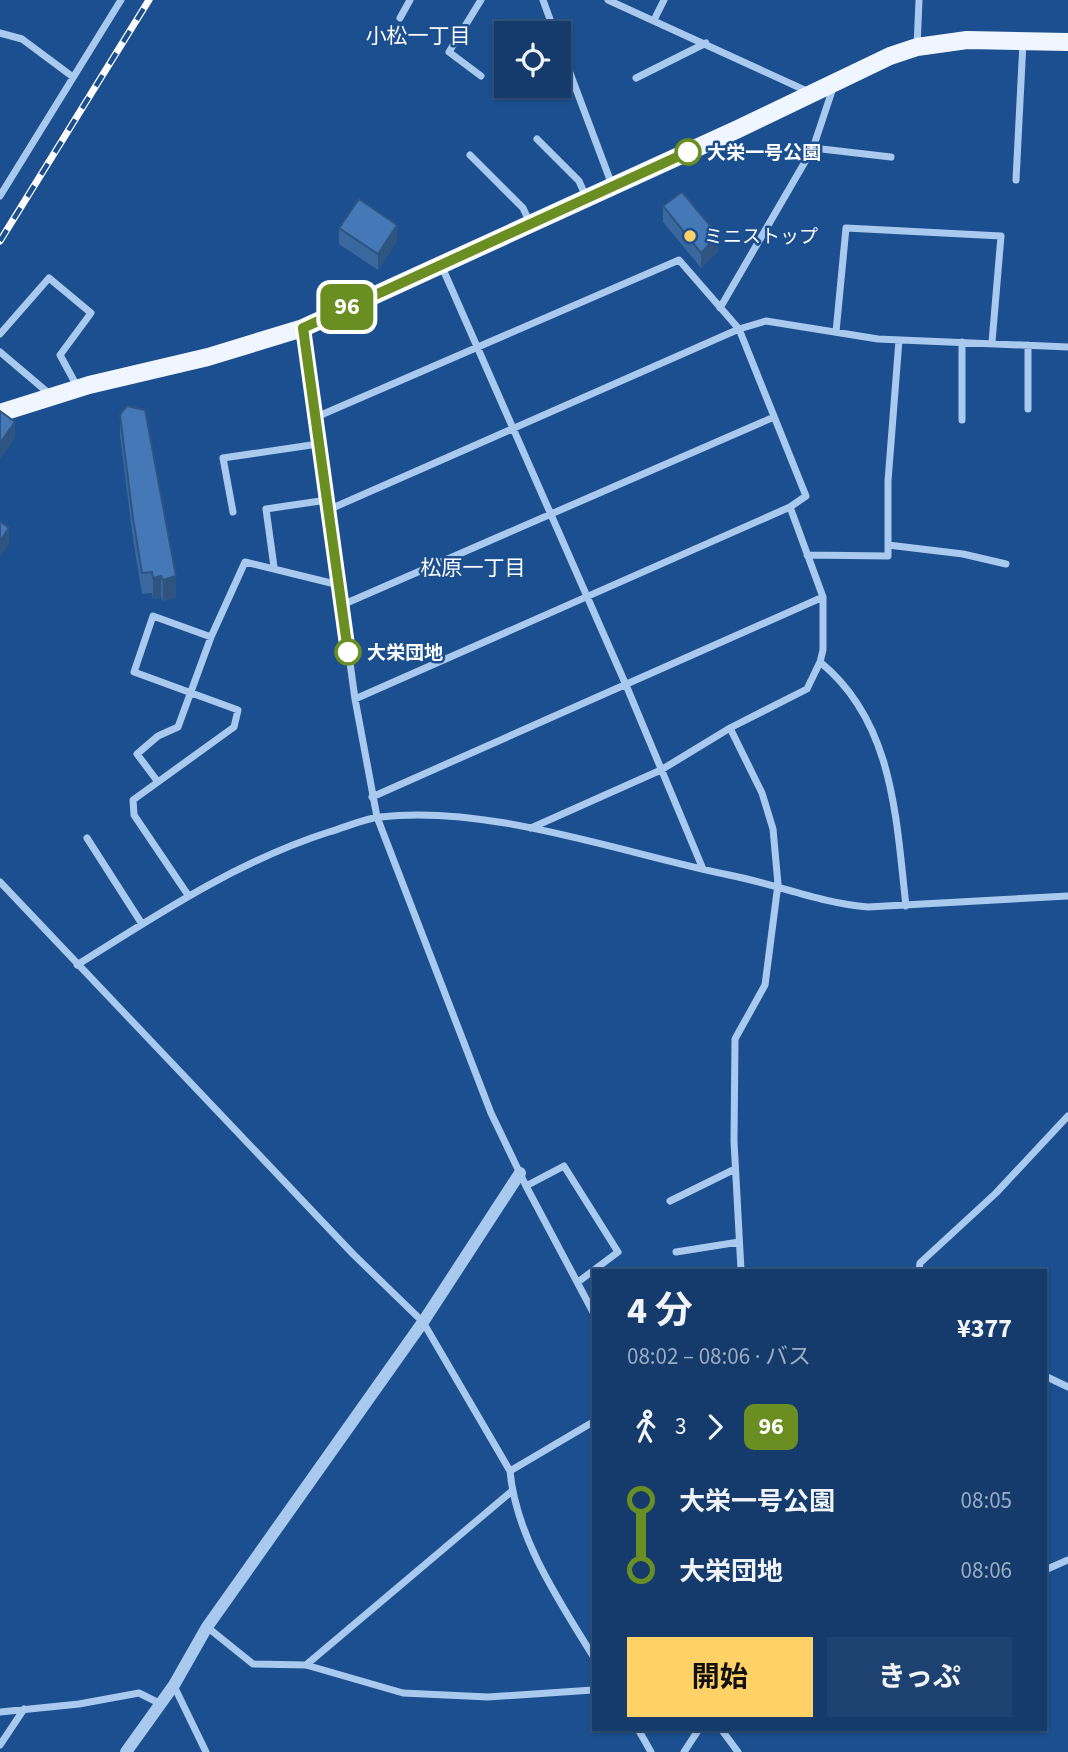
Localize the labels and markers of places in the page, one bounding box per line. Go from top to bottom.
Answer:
marker: 大栄一号公園 [675,139,701,165]
place label: 大栄一号公園 [707,140,821,167]
place label: ミニストップ [704,224,818,251]
marker: ミニストップ [682,228,698,244]
marker: 大栄団地 [335,639,361,665]
place label: 大栄団地 [367,640,443,667]

